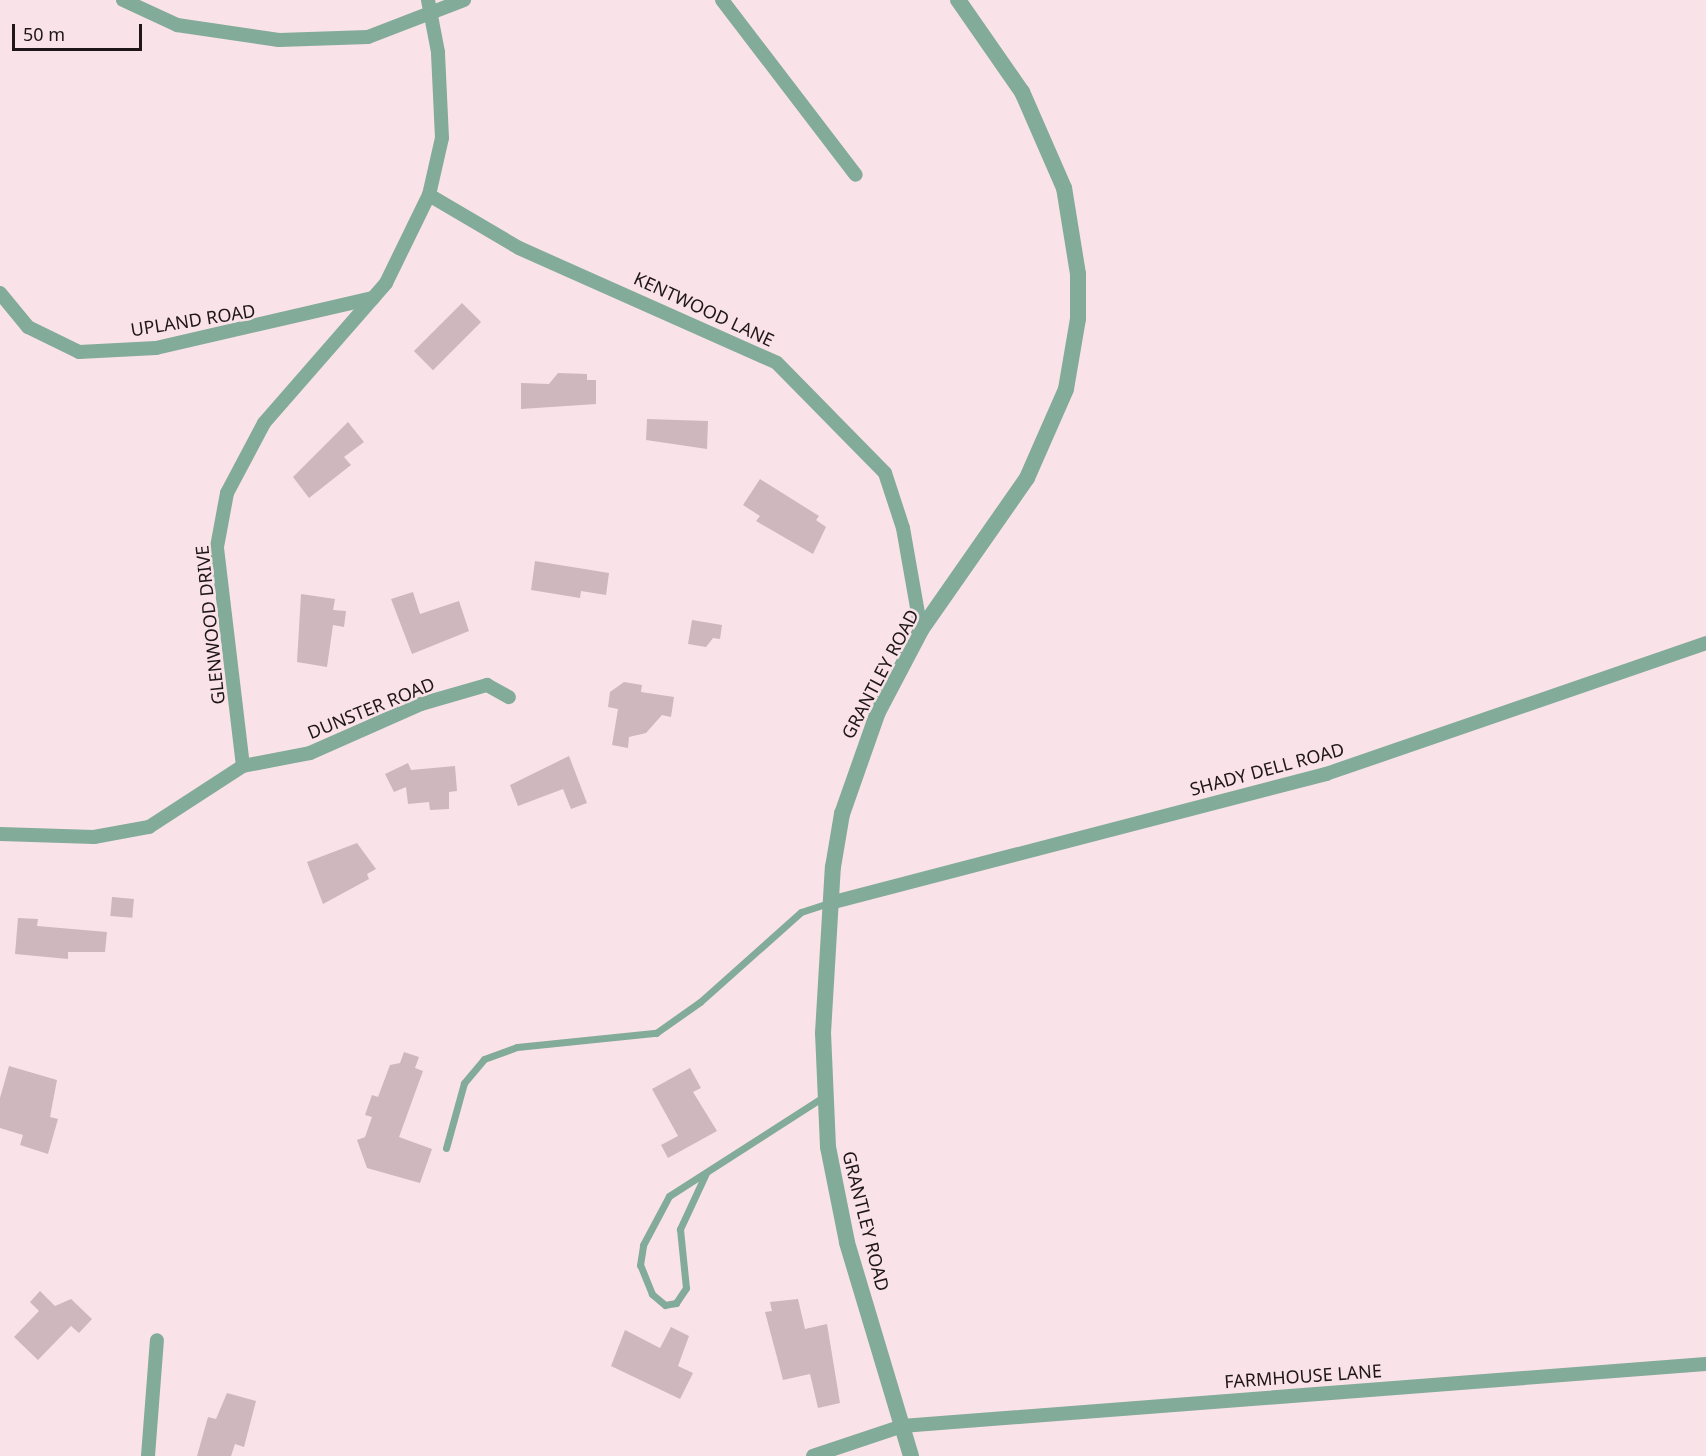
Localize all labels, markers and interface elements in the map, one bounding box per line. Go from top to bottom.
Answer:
scale bar [15,12,146,50]
text: 50 m [23,22,65,46]
street label: KENTWOOD LANE [631,267,777,351]
street label: UPLAND ROAD [129,299,257,341]
street label: GLENWOOD DRIVE [191,544,229,706]
street label: GRANTLEY ROAD [837,606,923,742]
street label: DUNSTER ROAD [304,673,438,743]
street label: SHADY DELL ROAD [1188,738,1346,800]
street label: GRANTLEY ROAD [838,1149,894,1293]
street label: FARMHOUSE LANE [1224,1360,1382,1392]

